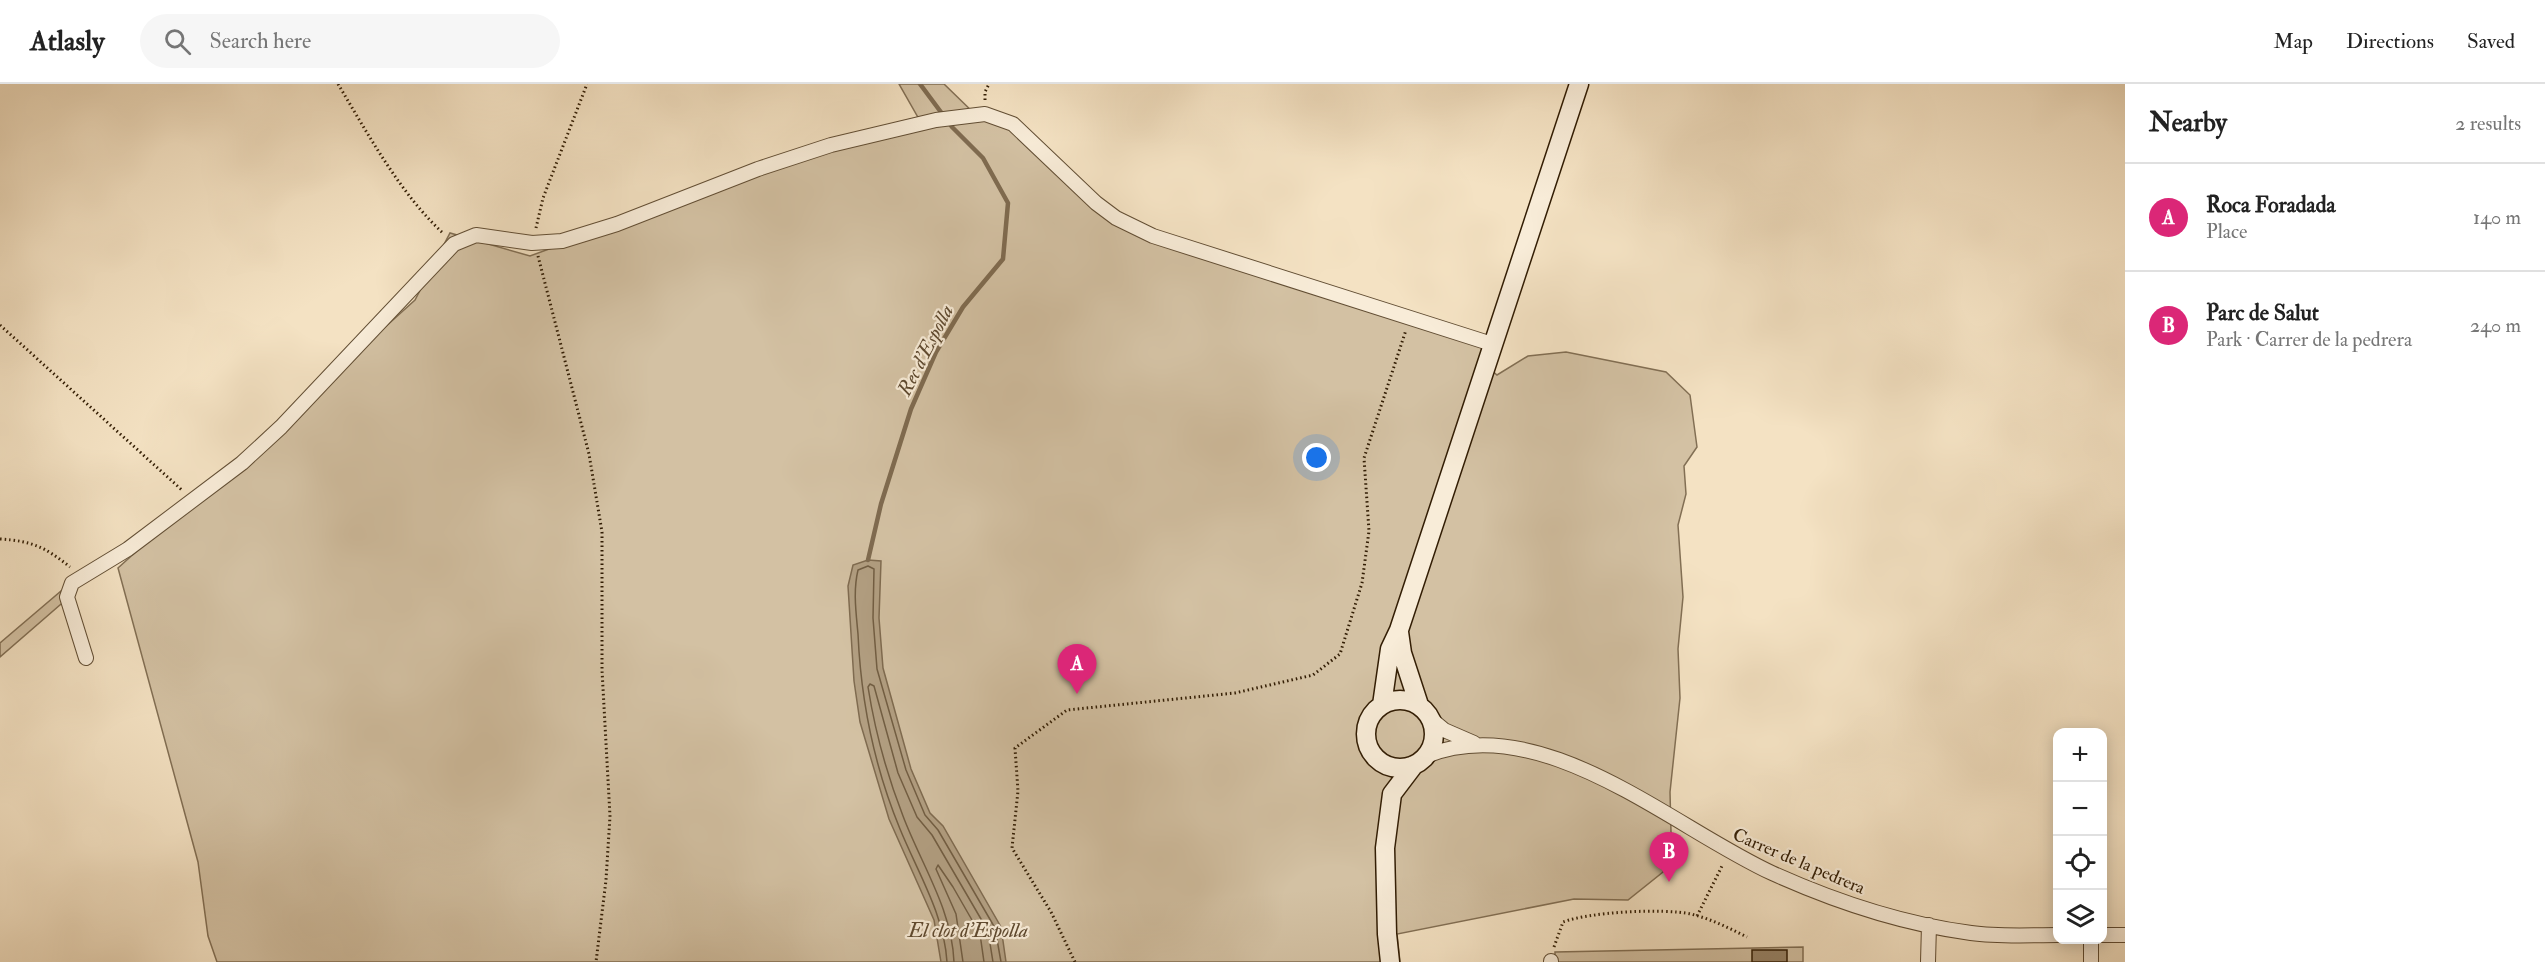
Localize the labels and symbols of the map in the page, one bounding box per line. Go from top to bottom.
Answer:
water label: Rec d'Espolla [891,301,959,401]
your location [1302,443,1331,472]
pin: A [1058,644,1096,694]
street label: Carrer de la pedrera [1729,823,1869,900]
pin: B [1650,832,1688,882]
water label: El clot d'Espolla [906,918,1028,943]

